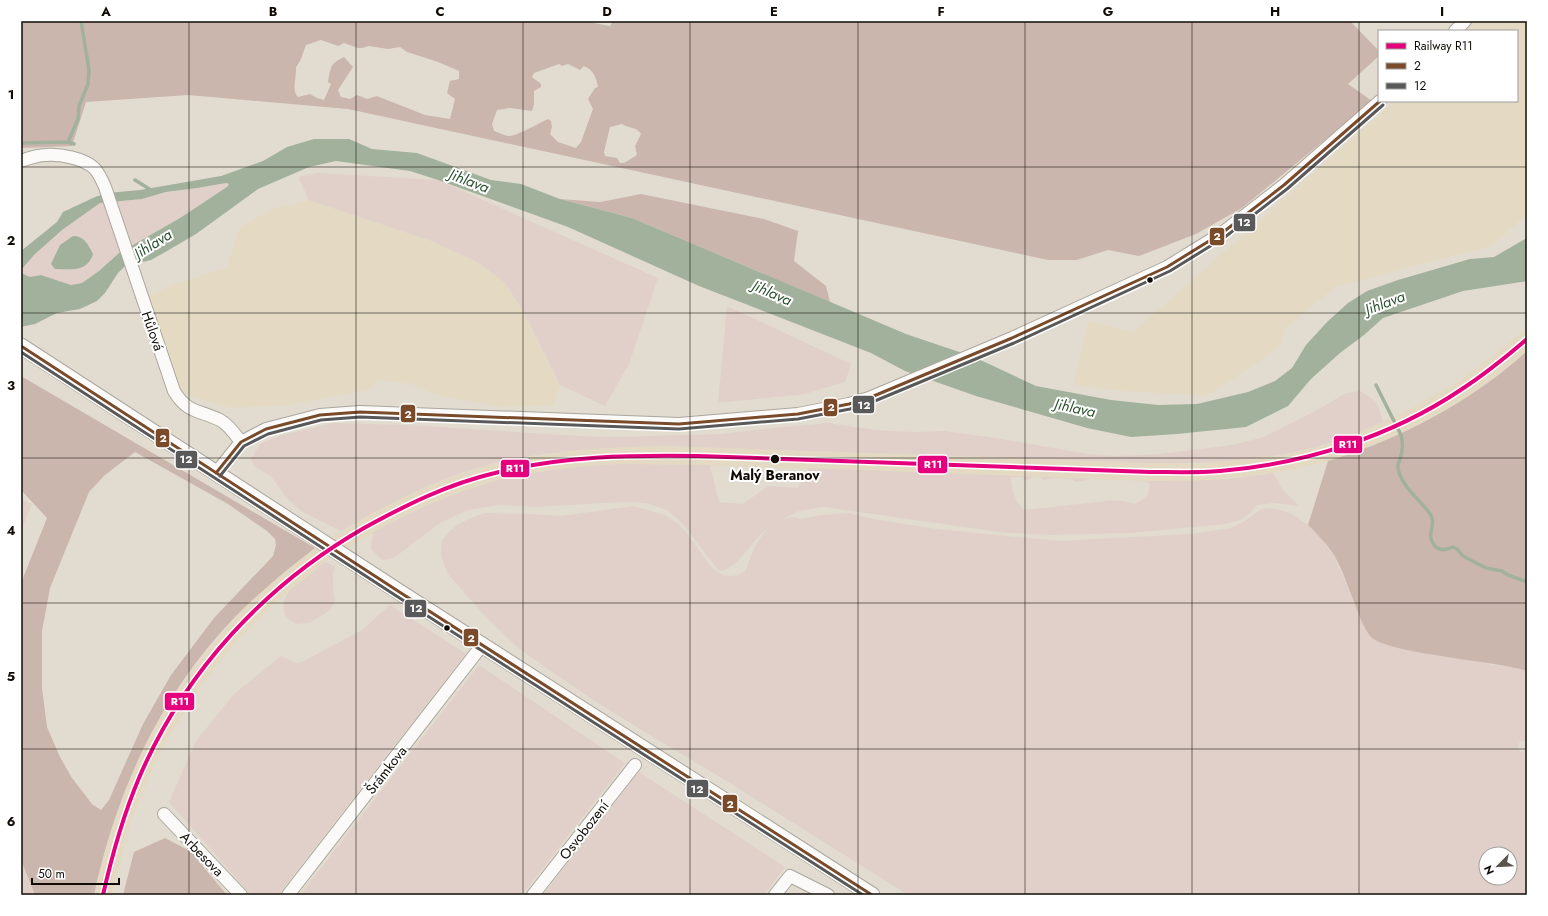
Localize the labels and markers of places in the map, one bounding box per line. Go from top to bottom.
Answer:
unlabelled marker [1145,275,1155,285]
marker: Malý Beranov [769,453,781,465]
place label: Malý Beranov [730,465,820,485]
unlabelled marker [442,623,452,633]

